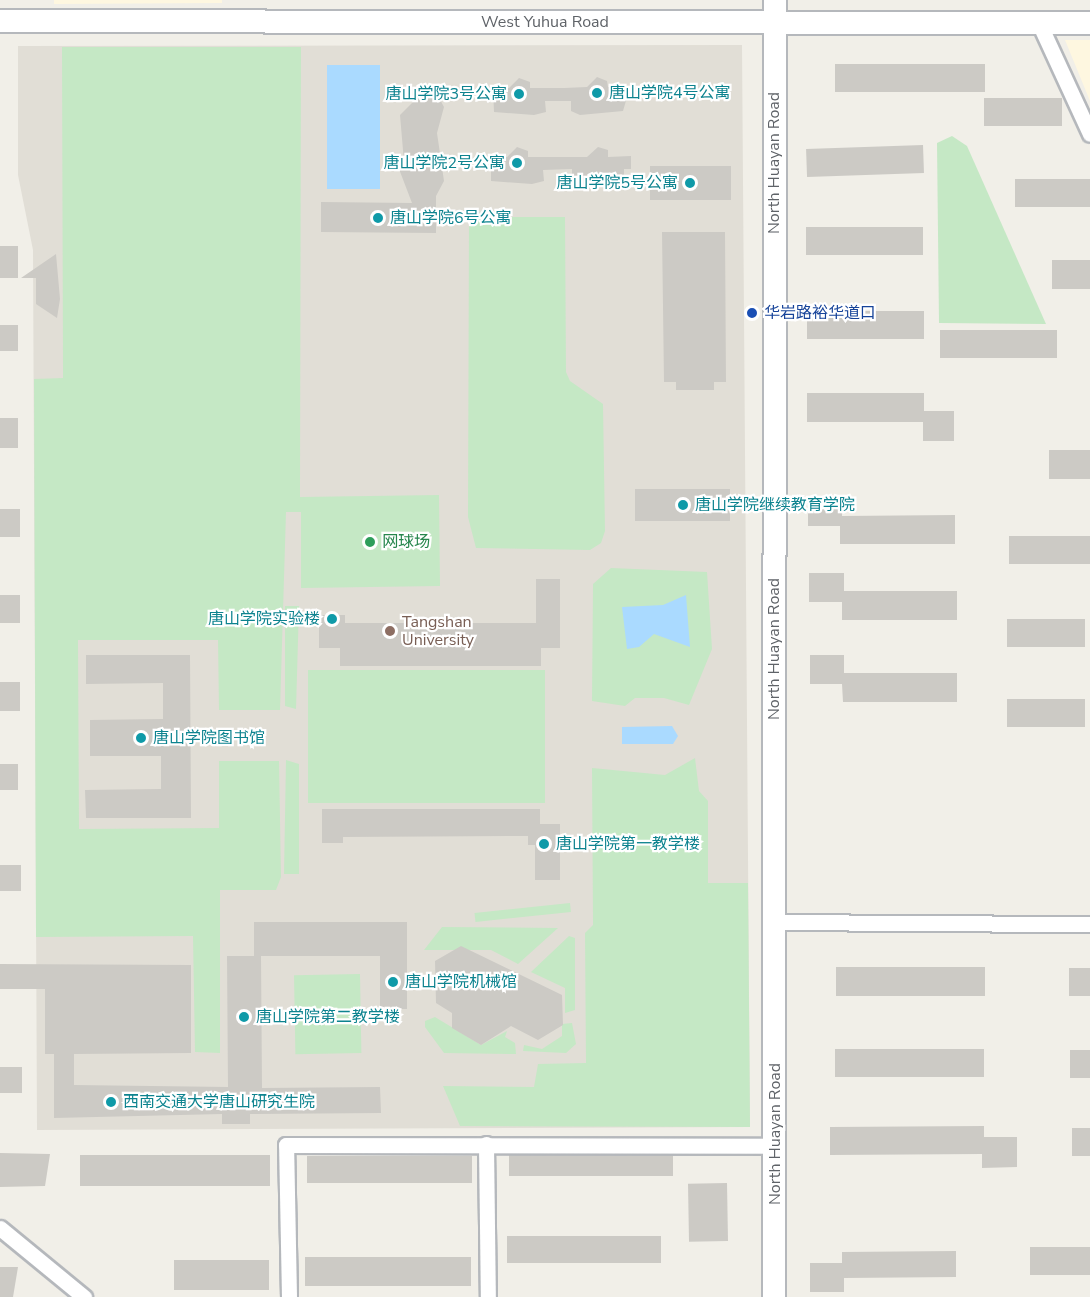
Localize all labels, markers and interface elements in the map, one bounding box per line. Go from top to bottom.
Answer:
street label: West Yuhua Road [481,12,609,32]
place label: 唐山学院4号公寓 [609,83,731,103]
place label: 唐山学院3号公寓 [385,84,507,104]
marker: 唐山学院4号公寓 [590,86,604,100]
marker: 唐山学院3号公寓 [512,87,526,101]
street label: North Huayan Road [764,92,784,234]
place label: 唐山学院2号公寓 [383,153,505,173]
marker: 唐山学院2号公寓 [510,156,524,170]
place label: 唐山学院5号公寓 [556,173,678,193]
marker: 唐山学院5号公寓 [683,176,697,190]
place label: 唐山学院6号公寓 [390,208,512,228]
marker: 唐山学院6号公寓 [371,211,385,225]
place label: 华岩路裕华道口 [764,303,876,323]
marker: 华岩路裕华道口 [745,306,759,320]
place label: 唐山学院继续教育学院 [695,495,855,515]
marker: 唐山学院继续教育学院 [676,498,690,512]
place label: 网球场 [382,532,430,552]
marker: 网球场 [363,535,377,549]
street label: North Huayan Road [764,578,784,720]
place label: 唐山学院实验楼 [208,609,320,629]
marker: 唐山学院实验楼 [325,612,339,626]
place label: Tangshan University [402,612,474,650]
marker: Tangshan University [383,624,397,638]
place label: 唐山学院图书馆 [153,728,265,748]
marker: 唐山学院图书馆 [134,731,148,745]
place label: 唐山学院第一教学楼 [556,834,700,854]
marker: 唐山学院第一教学楼 [537,837,551,851]
place label: 唐山学院机械馆 [405,972,517,992]
marker: 唐山学院机械馆 [386,975,400,989]
place label: 唐山学院第二教学楼 [256,1007,400,1027]
marker: 唐山学院第二教学楼 [237,1010,251,1024]
street label: North Huayan Road [765,1063,785,1205]
place label: 西南交通大学唐山研究生院 [123,1092,315,1112]
marker: 西南交通大学唐山研究生院 [104,1095,118,1109]

